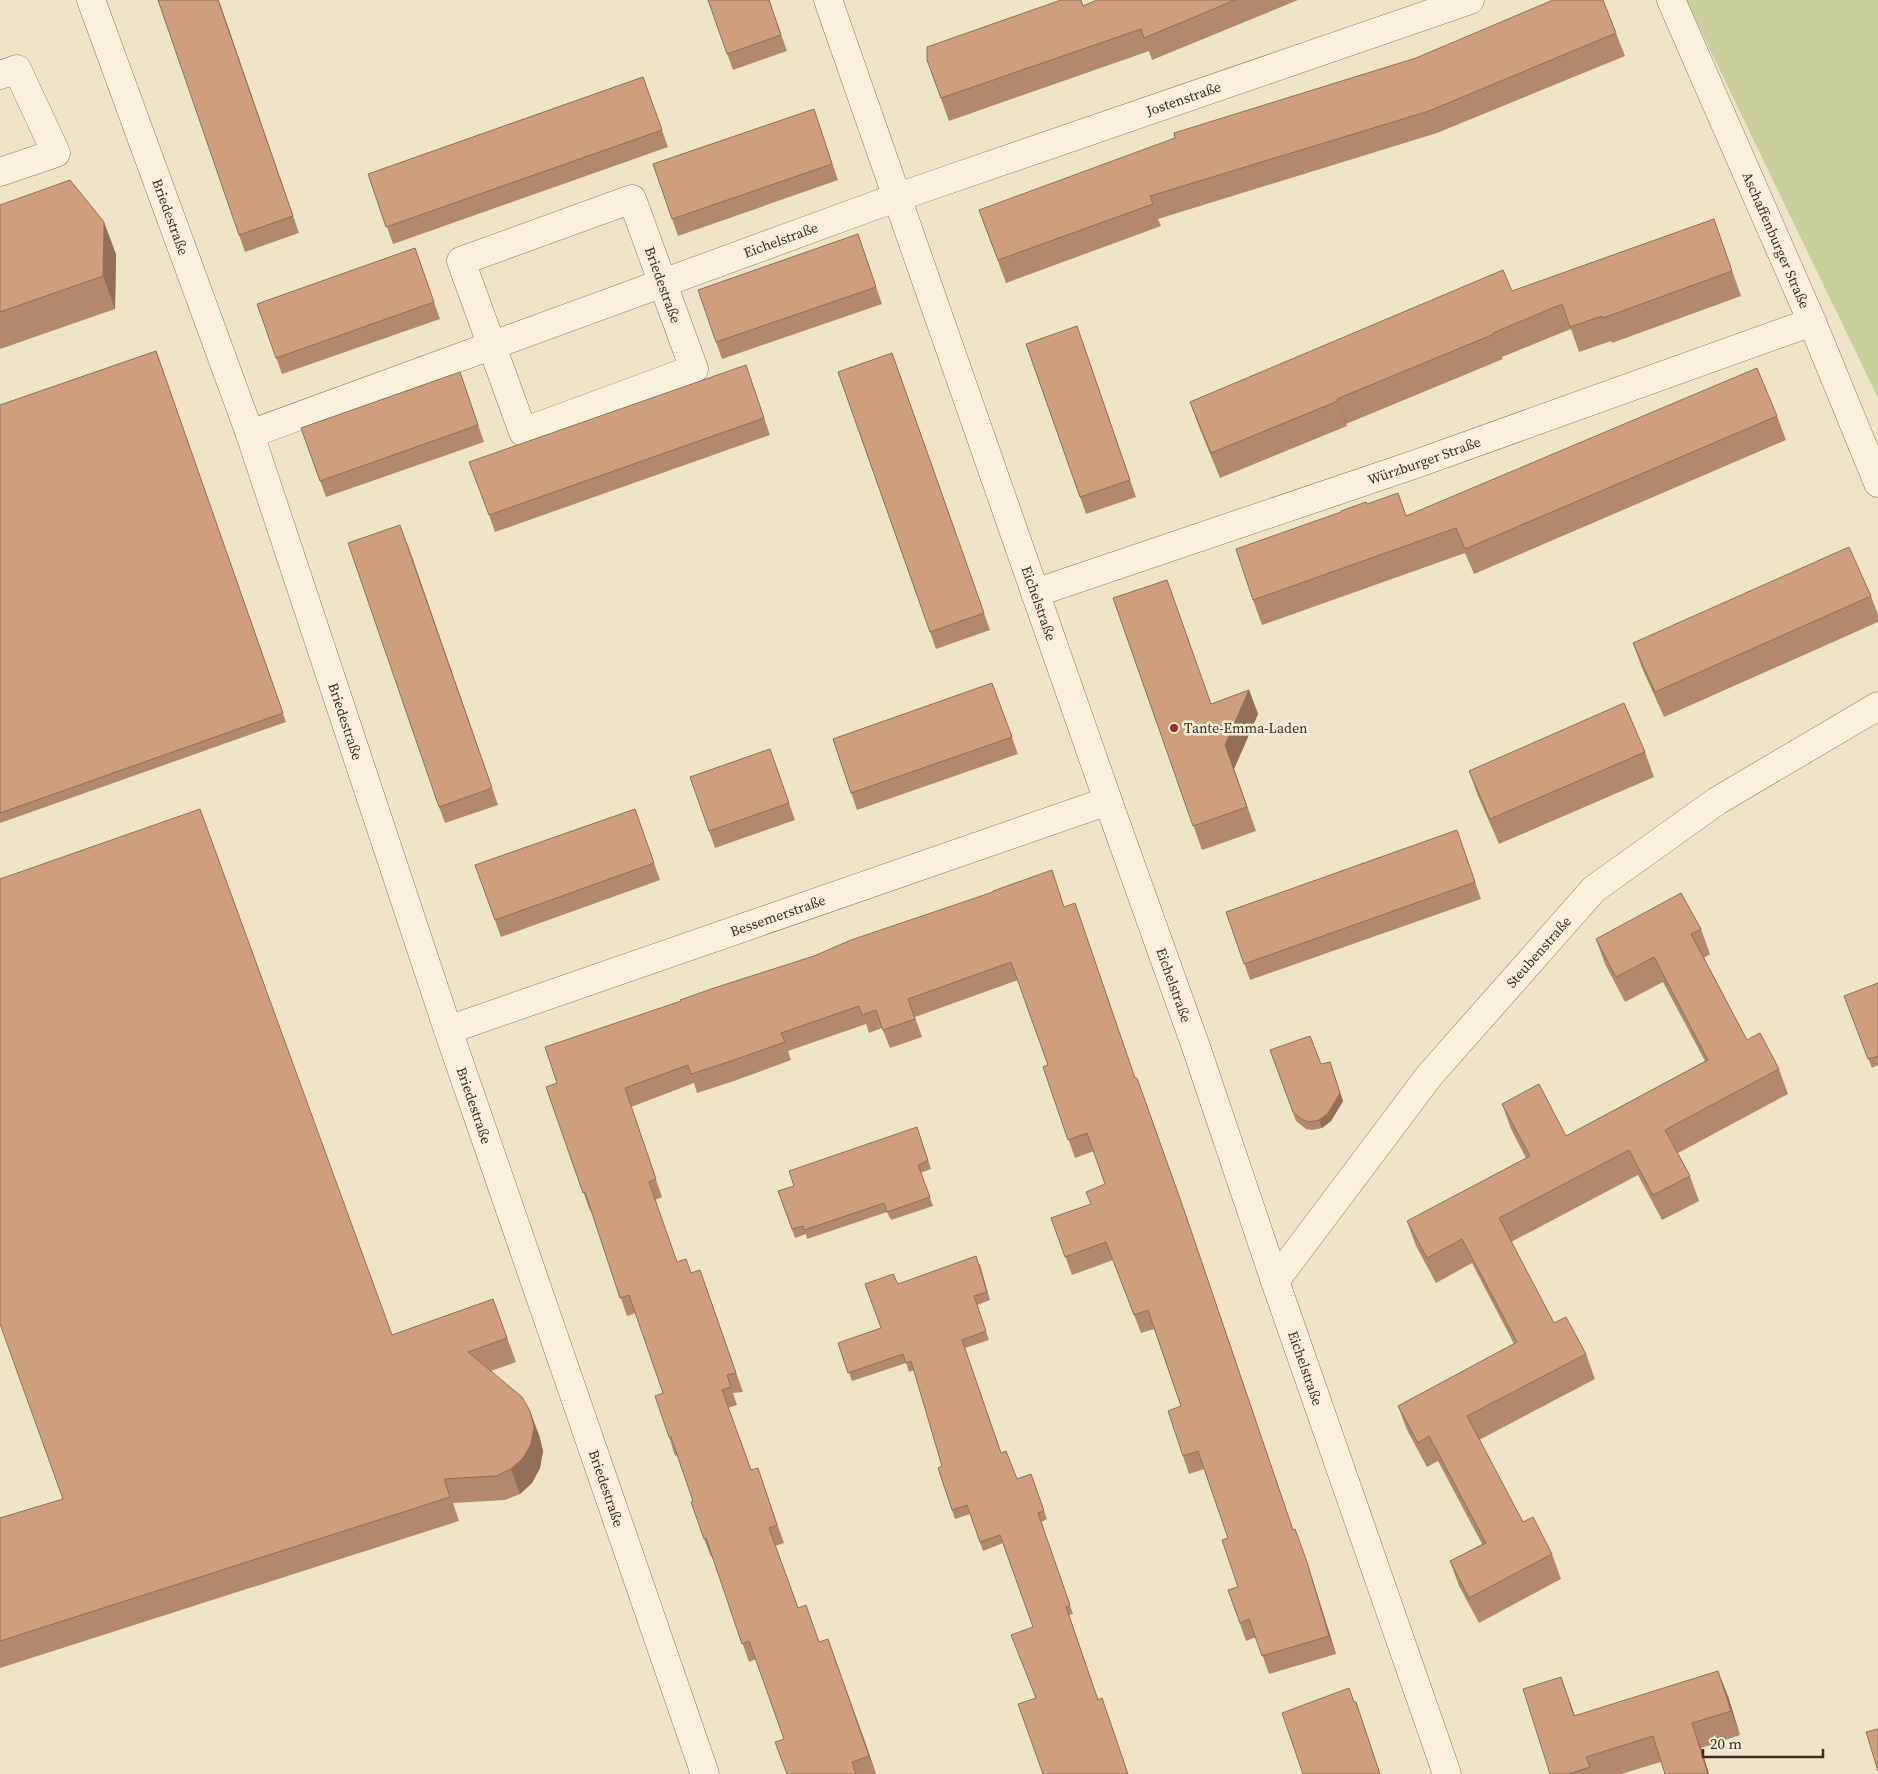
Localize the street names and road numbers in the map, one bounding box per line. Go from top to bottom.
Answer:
street label: Jostenstraße [1143,77,1224,121]
street label: Aschaffenburger Straße [1737,168,1815,312]
street label: Briedestraße [147,176,194,258]
street label: Eichelstraße [741,217,821,263]
street label: Briedestraße [640,244,686,326]
street label: Würzburger Straße [1365,432,1483,490]
street label: Eichelstraße [1017,563,1061,643]
street label: Briedestraße [323,680,368,763]
street label: Bessemerstraße [727,890,828,941]
street label: Steubenstraße [1501,912,1576,992]
street label: Eichelstraße [1151,945,1196,1025]
street label: Briedestraße [452,1064,497,1147]
street label: Eichelstraße [1283,1328,1328,1408]
street label: Briedestraße [584,1447,629,1529]

